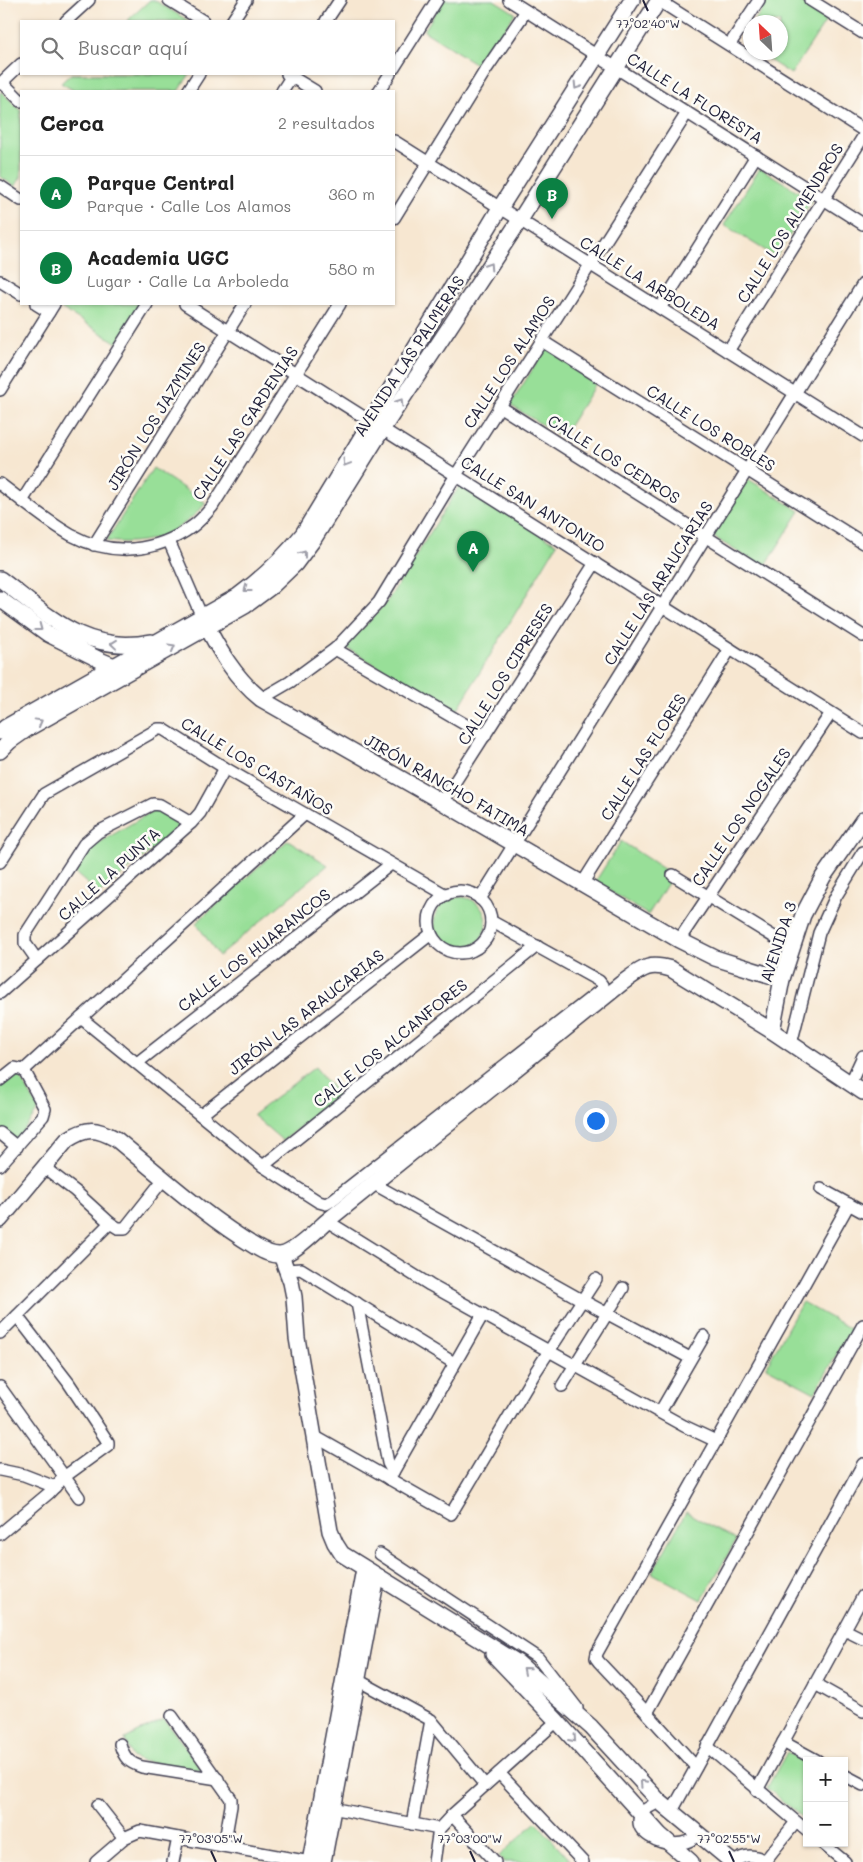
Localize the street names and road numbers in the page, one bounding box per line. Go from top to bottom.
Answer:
street label: CALLE LA FLORESTA [623,47,767,148]
street label: CALLE LOS ALMENDROS [732,139,847,307]
street label: CALLE LA ARBOLEDA [576,231,724,334]
street label: AVENIDA LAS PALMERAS [349,271,469,440]
street label: CALLE LOS ALAMOS [458,292,559,432]
street label: JIRÓN LOS JAZMINES [101,338,210,494]
street label: CALLE LAS GARDENIAS [187,342,302,504]
street label: CALLE LOS ROBLES [643,379,780,476]
street label: CALLE LOS CEDROS [544,409,684,508]
street label: CALLE SAN ANTONIO [457,452,609,556]
street label: CALLE LAS ARAUCARIAS [598,497,717,669]
street label: CALLE LOS CIPRESES [452,599,557,749]
street label: CALLE LAS FLORES [595,689,690,824]
street label: CALLE LOS CASTAÑOS [177,712,337,819]
street label: JIRÓN RANCHO FATIMA [361,729,534,841]
street label: CALLE LOS NOGALES [686,743,795,890]
street label: CALLE LA PUNTA [53,822,164,925]
street label: CALLE LOS HUARANCOS [173,883,334,1016]
street label: AVENIDA 3 [755,899,800,985]
street label: JIRÓN LAS ARAUCARIAS [224,944,388,1079]
street label: CALLE LOS ALCANFORES [308,974,471,1111]

